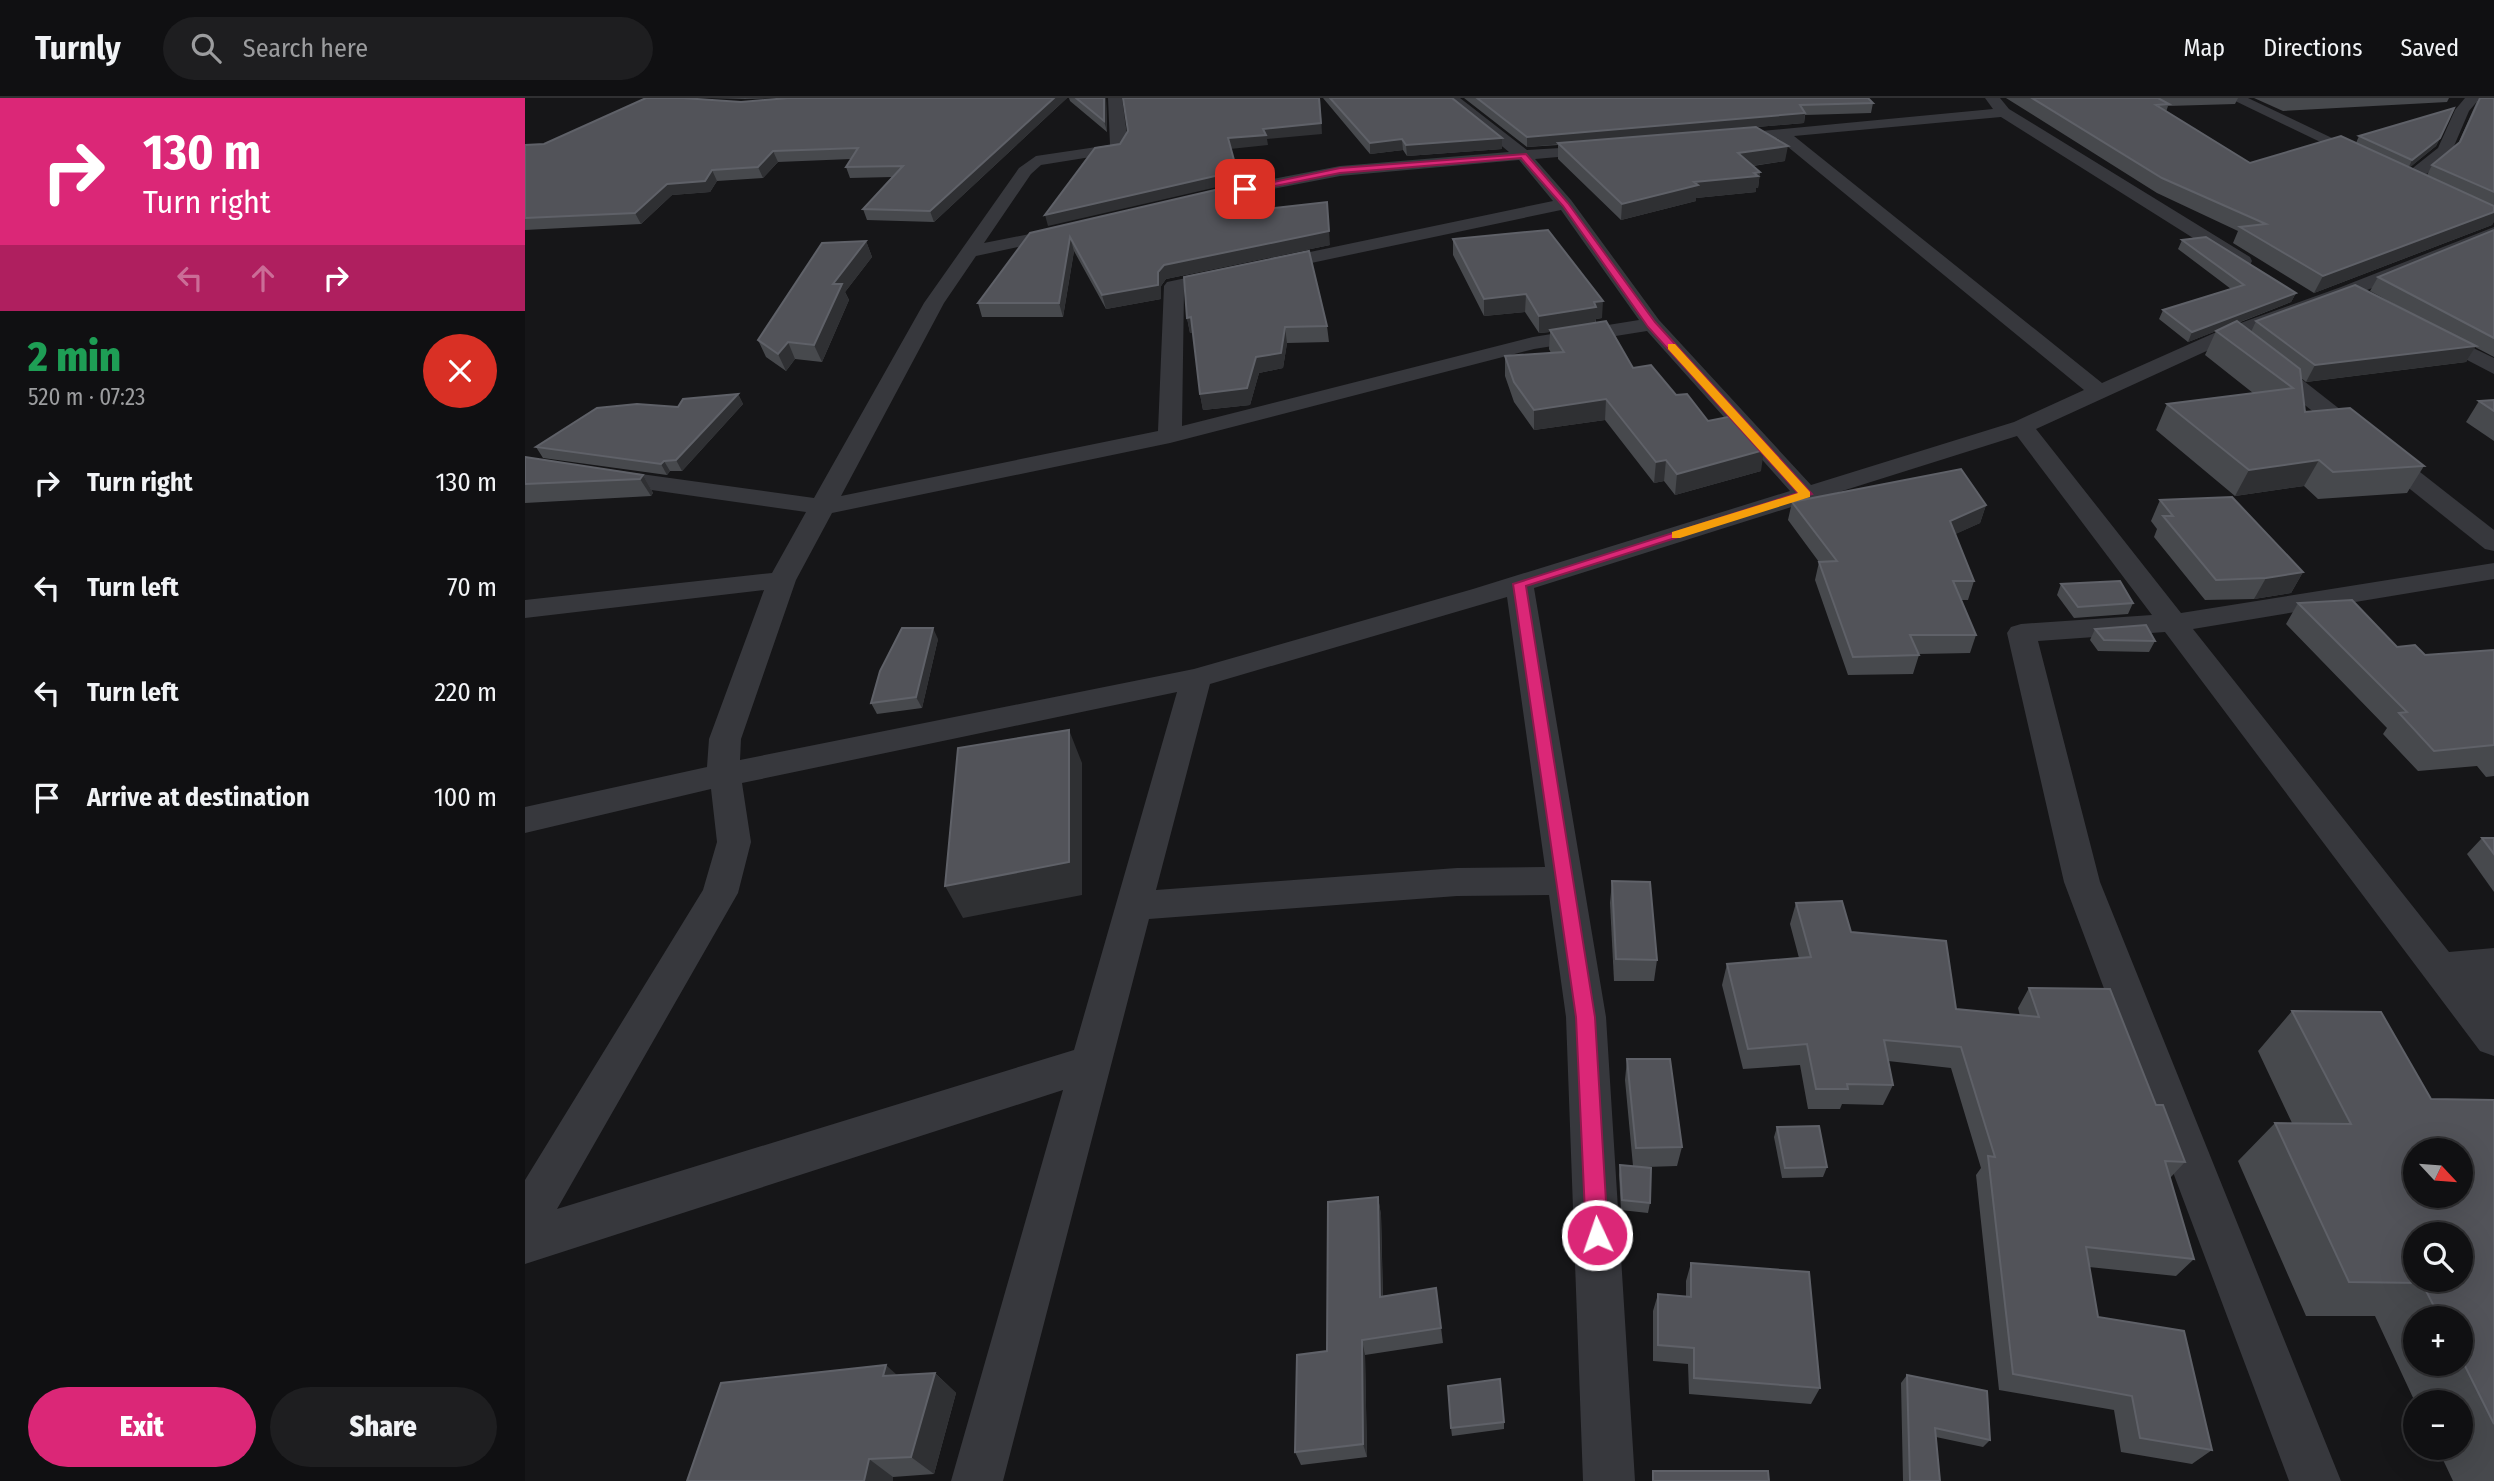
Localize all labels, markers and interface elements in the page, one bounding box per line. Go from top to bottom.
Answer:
search box [163,17,653,80]
text: Turnly [35,28,121,68]
icon: search [187,29,225,67]
text: Search here [243,33,368,64]
text: Map [2184,34,2225,62]
text: Directions [2263,34,2362,62]
text: Saved [2400,34,2459,62]
text: 130 m [143,123,261,182]
icon: right [28,126,119,217]
pin [1215,159,1275,219]
icon: arrive [1226,170,1264,208]
text: Turn right [143,183,270,221]
icon: left [171,259,209,297]
icon: ahead [244,259,282,297]
icon: right [317,259,355,297]
text: 2 min [28,332,121,382]
button: close [423,334,497,408]
text: 520 m · 07:23 [28,383,145,411]
icon: right [28,464,66,502]
text: Turn right [87,467,193,498]
text: 130 m [435,467,497,498]
icon: left [28,569,66,607]
text: Turn left [87,572,179,603]
text: 70 m [447,572,497,603]
icon: left [28,674,66,712]
text: Turn left [87,677,179,708]
text: 220 m [434,677,497,708]
icon: arrive [28,779,66,817]
text: Arrive at destination [87,782,310,813]
text: 100 m [434,782,497,813]
north arrow [2403,1138,2473,1208]
map controls [2403,1138,2473,1460]
position arrow [1560,1198,1634,1272]
button: search [2403,1222,2473,1292]
button: + [2403,1306,2473,1376]
button: Exit [28,1387,256,1467]
button: Share [270,1387,497,1467]
button: − [2403,1390,2473,1460]

